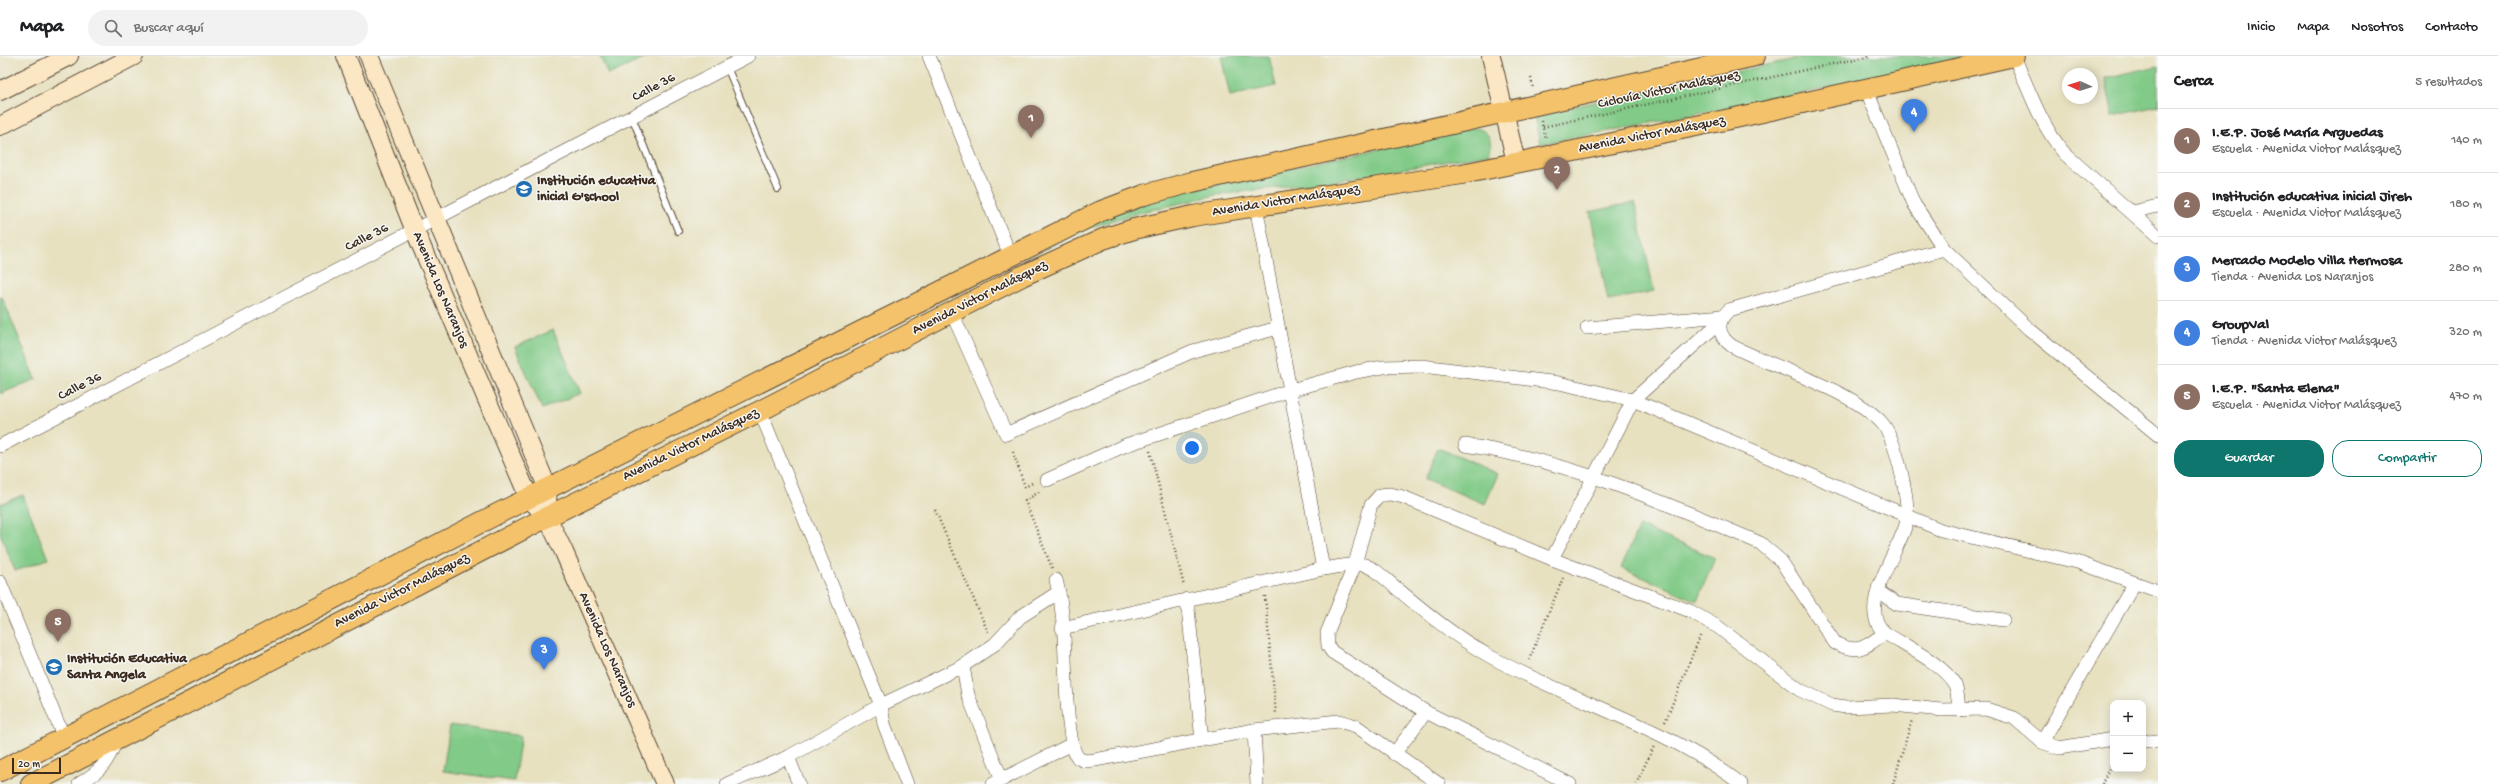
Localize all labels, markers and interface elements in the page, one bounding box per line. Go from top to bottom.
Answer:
search box [88,10,368,46]
text: Mapa [20,16,64,39]
icon: search [102,17,124,39]
text: Buscar aquí [134,19,204,37]
text: Inicio [2247,19,2275,36]
text: Mapa [2297,19,2329,36]
text: Nosotros [2351,19,2403,36]
text: Contacto [2425,19,2478,36]
street label: Ciclovía Víctor Malásquez [1596,66,1742,113]
north arrow [2062,68,2098,104]
street label: Calle 36 [630,69,679,106]
text: Cerca [2174,72,2213,92]
text: 5 resultados [2415,75,2482,90]
pin: 4 [1901,99,1927,132]
pin: 1 [1018,105,1044,138]
street label: Avenida Victor Malásquez [1577,112,1728,158]
text: I.E.P. José María Arguedas [2212,124,2383,142]
text: 1 [2184,133,2190,148]
text: 140 m [2451,133,2482,148]
text: Escuela · Avenida Victor Malásquez [2212,142,2401,157]
pin: 2 [1544,157,1570,190]
place label: Institución educativa inicial G'school [537,173,657,206]
school or university icon: Institución educativa inicial G'school [514,179,534,199]
street label: Avenida Victor Malásquez [1211,181,1362,221]
text: Institución educativa inicial Jireh [2212,188,2412,206]
text: 2 [2184,197,2190,212]
text: 180 m [2450,197,2482,212]
text: Escuela · Avenida Victor Malásquez [2212,206,2401,221]
street label: Calle 36 [342,219,392,256]
street label: Avenida Los Naranjos [408,229,472,351]
text: Mercado Modelo Villa Hermosa [2212,252,2402,270]
street label: Avenida Victor Malásquez [910,256,1051,339]
text: 3 [2184,261,2190,276]
text: 280 m [2449,261,2482,276]
text: Tienda · Avenida Los Naranjos [2212,270,2373,285]
text: GroupVal [2212,316,2269,334]
text: 4 [2184,325,2190,340]
text: 320 m [2449,325,2482,340]
text: Tienda · Avenida Victor Malásquez [2212,334,2396,349]
street label: Calle 36 [55,368,105,405]
text: I.E.P. "Santa Elena" [2212,380,2340,398]
text: 5 [2184,389,2190,404]
text: 470 m [2449,389,2482,404]
text: Escuela · Avenida Victor Malásquez [2212,398,2401,413]
street label: Avenida Victor Malásquez [620,404,763,485]
your location [1182,438,1202,458]
button: Guardar [2174,440,2324,477]
button: Compartir [2332,440,2482,477]
street label: Avenida Victor Malásquez [332,549,473,632]
street label: Avenida Los Naranjos [574,590,640,711]
pin: 5 [45,609,71,642]
pin: 3 [531,637,557,670]
place label: Institución Educativa Santa Angela [67,651,188,684]
school or university icon: Institución Educativa Santa Angela [44,657,64,677]
map controls [2110,700,2146,772]
button: + [2110,700,2146,736]
button: − [2110,736,2146,772]
scale bar [12,756,61,775]
text: 20 m [18,759,40,771]

